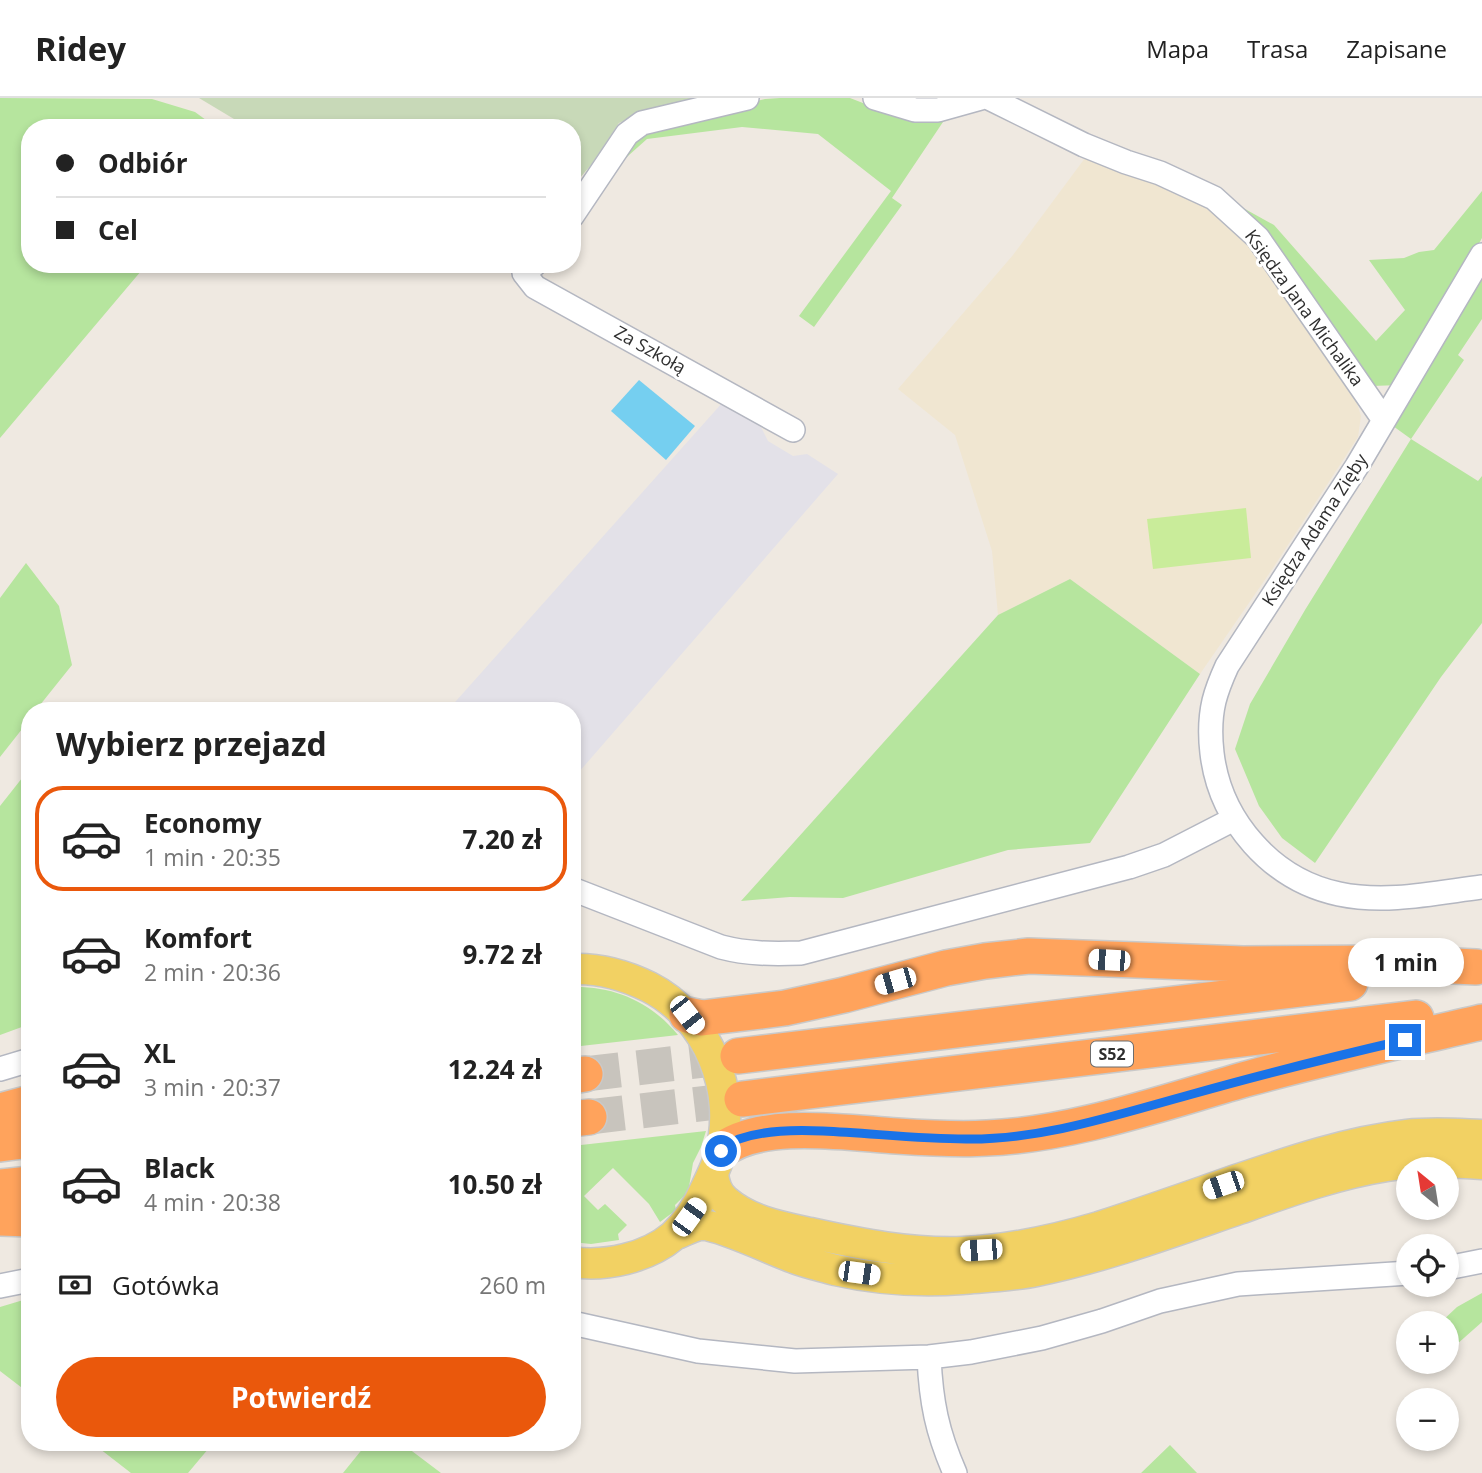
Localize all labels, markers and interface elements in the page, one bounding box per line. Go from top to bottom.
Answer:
text: Ridey [35,26,126,71]
text: Mapa [1146,32,1209,65]
text: Trasa [1247,32,1308,65]
text: Zapisane [1346,32,1447,65]
text: Odbiór [98,145,187,181]
text: Cel [98,212,138,248]
street label: Księdza Jana Michalika [1240,224,1370,390]
street label: Za Szkołą [611,320,690,379]
street label: Księdza Adama Zięby [1256,448,1373,610]
text: Wybierz przejazd [56,722,327,765]
text: Economy [144,805,262,841]
icon: car [60,807,123,870]
text: 7.20 zł [463,821,542,857]
text: 1 min · 20:35 [144,841,281,873]
text: Komfort [144,920,252,956]
icon: car [60,922,123,985]
text: 9.72 zł [463,936,542,972]
callout: 1 min [1347,939,1463,988]
text: 1 min [1374,946,1438,978]
car [1088,948,1131,972]
text: 2 min · 20:36 [144,956,281,988]
car [872,965,919,997]
car [666,992,709,1038]
route end [1389,1024,1421,1056]
text: XL [144,1035,176,1071]
icon: car [60,1037,123,1100]
road number: S52 [1091,1042,1133,1066]
text: 12.24 zł [448,1051,542,1087]
text: 3 min · 20:37 [144,1071,281,1103]
route start [705,1135,737,1167]
text: Black [144,1150,215,1186]
icon: car [60,1152,123,1215]
north arrow [1396,1157,1460,1220]
map controls [1396,1157,1459,1451]
text: 10.50 zł [448,1166,542,1202]
car [1200,1168,1247,1202]
text: 4 min · 20:38 [144,1186,281,1218]
car [669,1194,710,1240]
button: locate [1396,1234,1459,1297]
car [960,1238,1003,1262]
car [837,1260,882,1286]
icon: cash [56,1266,94,1304]
text: Gotówka [112,1267,220,1303]
text: 260 m [479,1269,546,1301]
button: + [1396,1311,1459,1374]
button: Potwierdź [56,1357,546,1437]
button: − [1396,1388,1459,1451]

